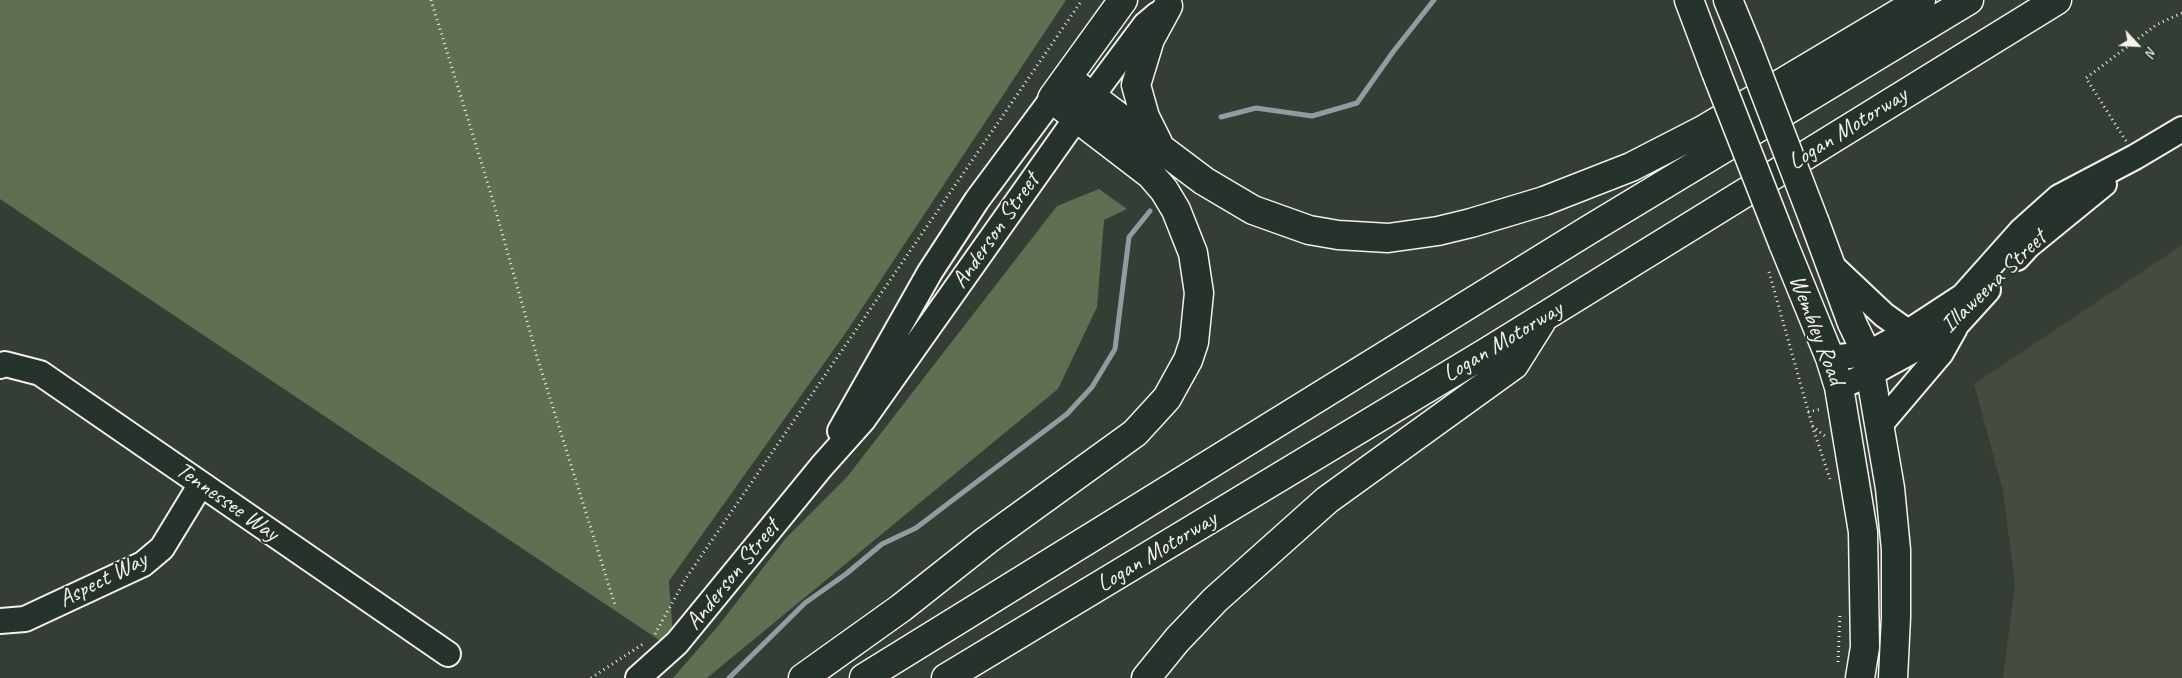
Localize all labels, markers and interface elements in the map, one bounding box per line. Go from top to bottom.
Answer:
north arrow [2112,20,2162,70]
text: N [2142,44,2161,59]
street label: Logan Motorway [1783,81,1913,177]
street label: Anderson Street [946,168,1046,294]
street label: Illaweena Street [1935,224,2053,340]
street label: Wembley Road [1782,271,1850,389]
street label: Logan Motorway [1438,295,1568,389]
street label: Tennessee Way [170,456,284,548]
street label: Logan Motorway [1092,505,1222,599]
street label: Anderson Street [680,514,786,636]
street label: Aspect Way [54,546,152,614]

